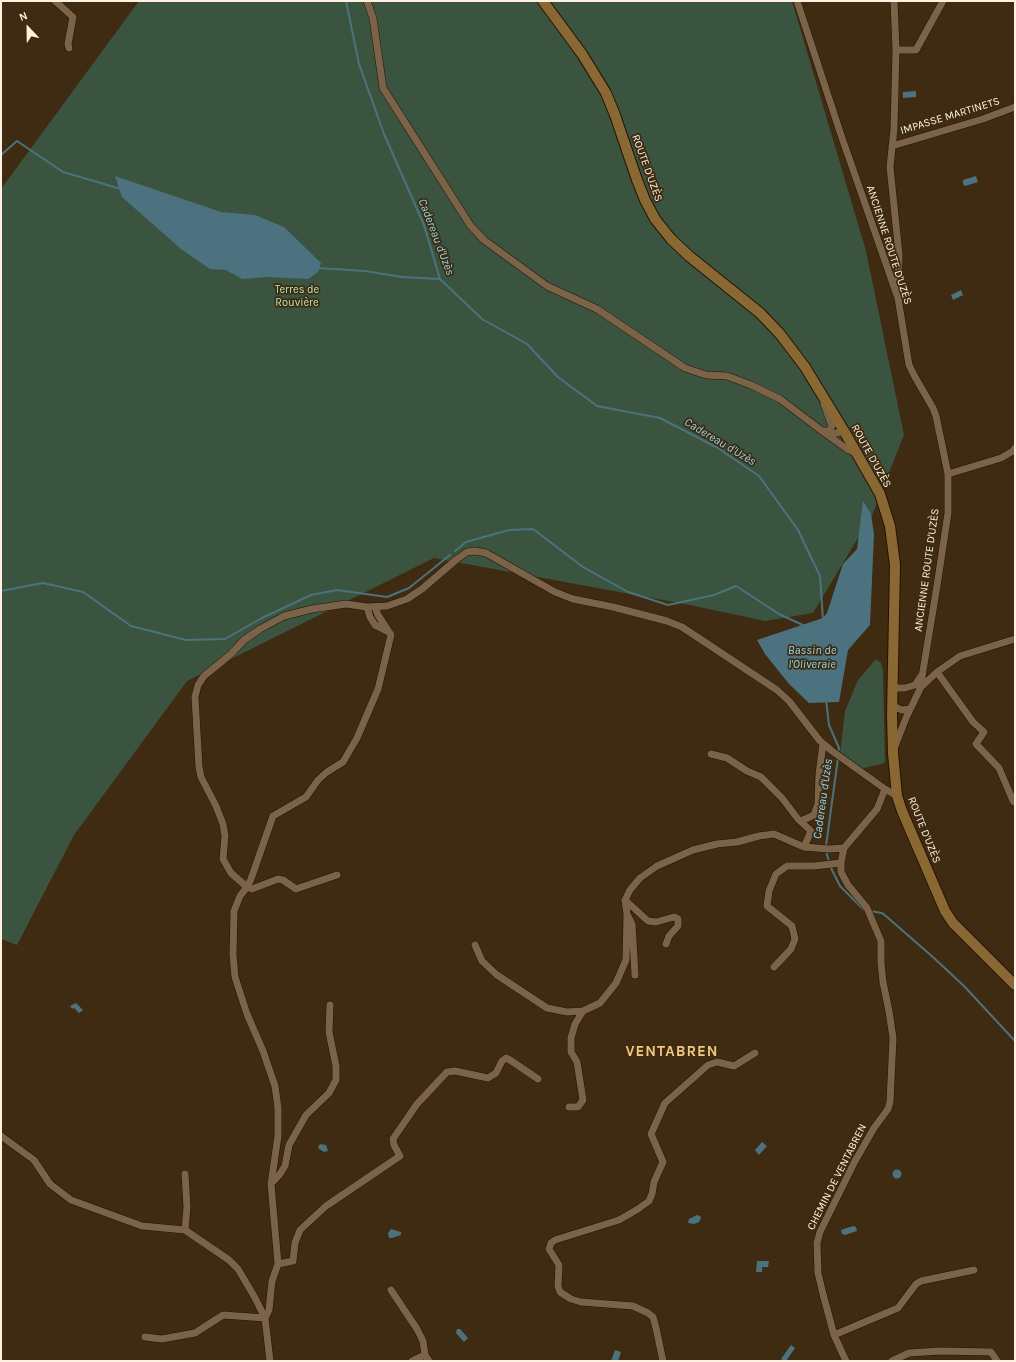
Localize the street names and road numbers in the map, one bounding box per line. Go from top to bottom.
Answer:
street label: IMPASSE MARTINETS [899,95,1001,137]
street label: ROUTE D'UZÈS [629,133,665,203]
street label: ANCIENNE ROUTE D'UZÈS [864,184,914,306]
street label: ROUTE D'UZÈS [848,422,894,490]
street label: ANCIENNE ROUTE D'UZÈS [912,508,942,632]
street label: ROUTE D'UZÈS [905,795,943,865]
street label: CHEMIN DE VENTABREN [804,1122,870,1232]

